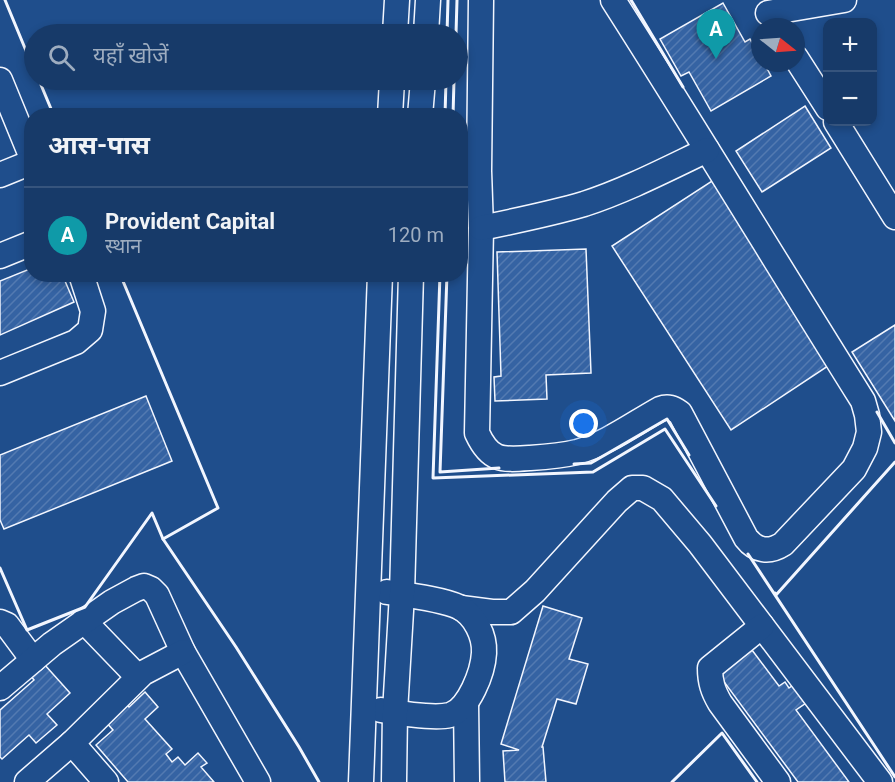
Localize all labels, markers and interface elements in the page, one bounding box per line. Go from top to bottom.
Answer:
pin: A [696,10,736,59]
north arrow [751,18,805,72]
map controls [823,18,877,126]
button: + [823,18,877,72]
search box [24,24,468,90]
icon: search [45,41,78,74]
text: यहाँ खोजें [93,43,169,68]
button: − [823,72,877,126]
text: आस-पास [48,130,150,160]
text: Provident Capital [105,209,275,234]
text: A [61,223,74,247]
text: 120 m [388,223,444,247]
text: स्थान [105,234,141,258]
your location [569,409,598,438]

